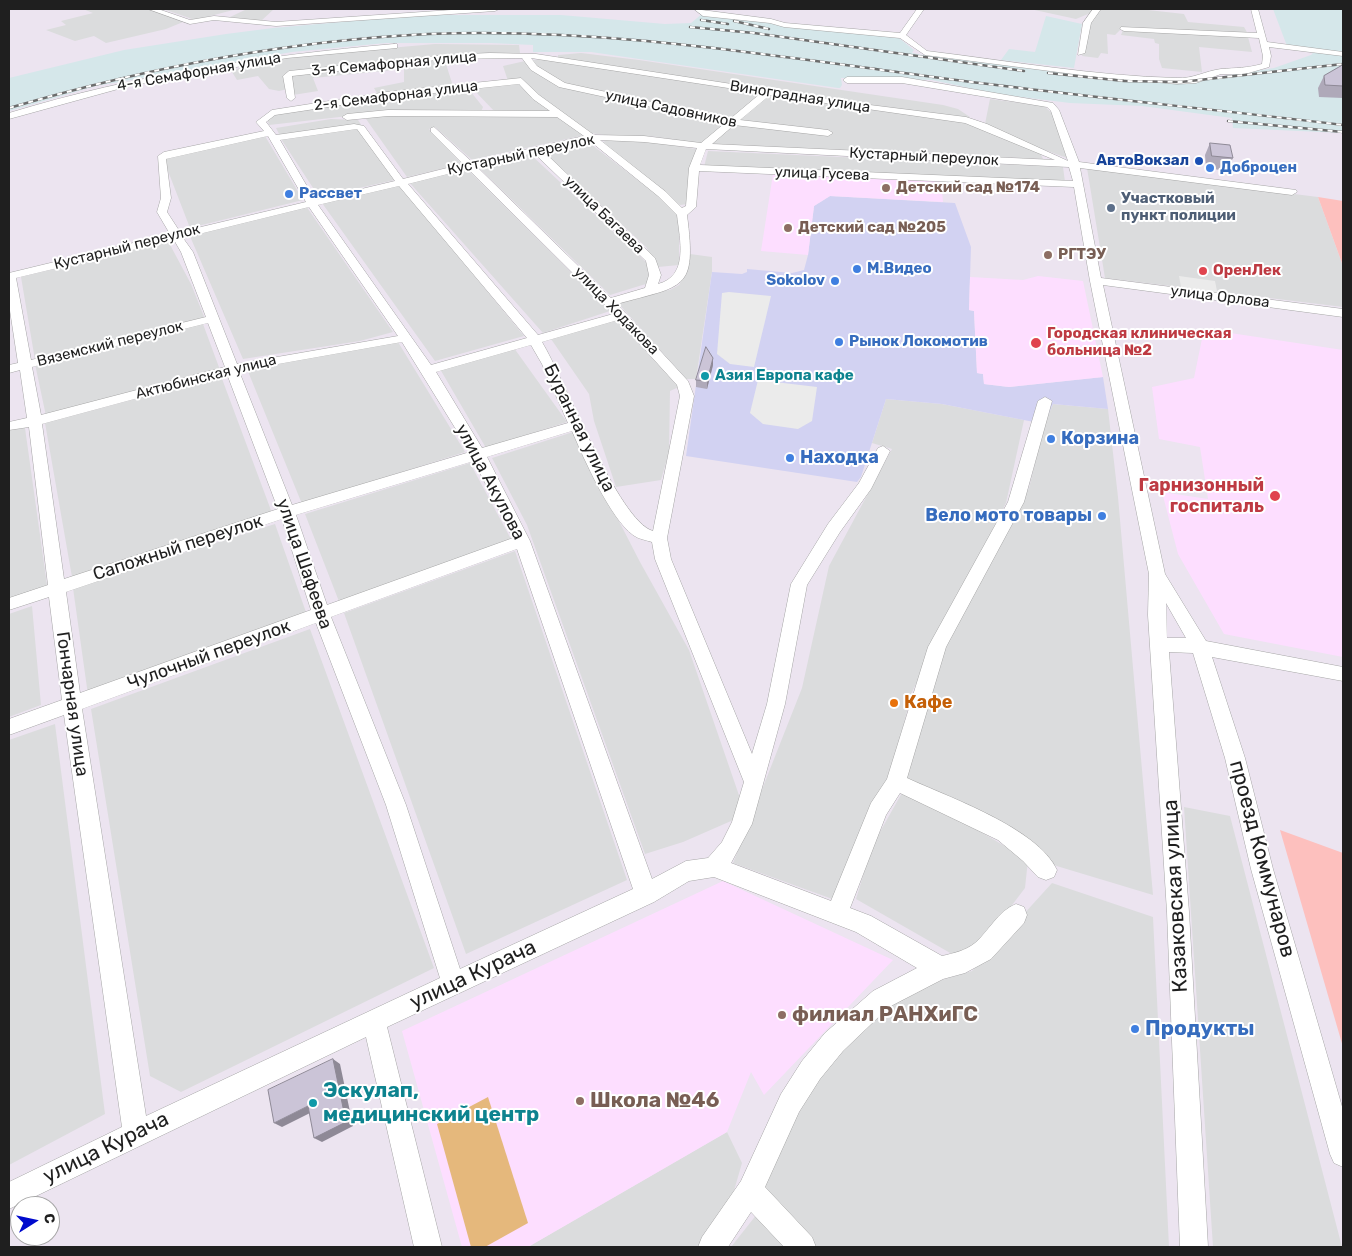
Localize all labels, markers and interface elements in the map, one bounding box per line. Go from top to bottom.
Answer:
street label: 3-я Семафорная улица [311,48,477,80]
street label: 4-я Семафорная улица [116,49,282,95]
street label: 2-я Семафорная улица [313,77,479,115]
street label: Виноградная улица [728,77,872,117]
street label: улица Садовников [604,86,738,132]
street label: Кустарный переулок [446,131,596,179]
street label: Кустарный переулок [849,144,999,170]
place label: АвтоВокзал [1096,152,1189,170]
marker: АвтоВокзал [1193,155,1205,167]
place label: Доброцен [1220,159,1297,177]
marker: Доброцен [1204,162,1216,174]
street label: улица Гусева [774,163,870,185]
street label: улица Багаева [560,172,648,258]
place label: Детский сад №174 [896,179,1040,197]
marker: Детский сад №174 [880,182,892,194]
place label: Рассвет [299,185,362,203]
marker: Рассвет [283,188,295,200]
place label: Участковый пункт полиции [1121,190,1236,225]
marker: Участковый пункт полиции [1105,202,1117,214]
place label: Детский сад №205 [798,219,946,237]
street label: Кустарный переулок [52,220,202,274]
marker: Детский сад №205 [782,222,794,234]
place label: РГТЭУ [1058,246,1106,264]
marker: РГТЭУ [1042,249,1054,261]
place label: М.Видео [867,260,932,278]
place label: ОренЛек [1213,262,1281,280]
street label: улица Ходакова [570,263,662,359]
marker: М.Видео [851,263,863,275]
marker: ОренЛек [1197,265,1209,277]
place label: Sokolov [766,272,825,290]
marker: Sokolov [829,275,841,287]
street label: улица Орлова [1169,282,1271,312]
street label: Вяземский переулок [35,317,185,371]
place label: Городская клиническая больница №2 [1047,325,1232,360]
place label: Рынок Локомотив [849,333,988,351]
marker: Рынок Локомотив [833,336,845,348]
marker: Городская клиническая больница №2 [1029,336,1043,350]
street label: Актюбинская улица [134,351,278,403]
street label: Буранная улица [539,360,619,496]
place label: Азия Европа кафе [715,367,854,385]
marker: Азия Европа кафе [699,370,711,382]
street label: улица Акулова [450,420,530,544]
place label: Корзина [1061,428,1139,450]
marker: Корзина [1045,433,1057,445]
place label: Находка [800,447,879,469]
marker: Находка [784,452,796,464]
place label: Гарнизонный госпиталь [1139,475,1264,518]
marker: Гарнизонный госпиталь [1268,489,1282,503]
street label: улица Шафеева [272,496,336,632]
place label: Вело мото товары [925,505,1092,527]
street label: Сапожный переулок [90,510,266,586]
marker: Вело мото товары [1096,510,1108,522]
street label: Чулочный переулок [125,615,293,695]
street label: Гончарная улица [51,630,93,778]
place label: Кафе [904,692,952,714]
marker: Кафе [888,697,900,709]
street label: проезд Коммунаров [1224,758,1300,960]
street label: Казаковская улица [1158,799,1194,993]
street label: улица Курача [406,935,540,1015]
place label: филиал РАНХиГС [792,1002,978,1028]
marker: филиал РАНХиГС [776,1009,788,1021]
place label: Продукты [1145,1016,1254,1042]
marker: Продукты [1129,1023,1141,1035]
place label: Эскулап, медицинский центр [323,1078,539,1128]
place label: Школа №46 [590,1088,719,1114]
marker: Школа №46 [574,1095,586,1107]
marker: Эскулап, медицинский центр [307,1097,319,1109]
street label: улица Курача [39,1107,173,1189]
north arrow [10,1196,60,1246]
text: С [40,1212,59,1225]

